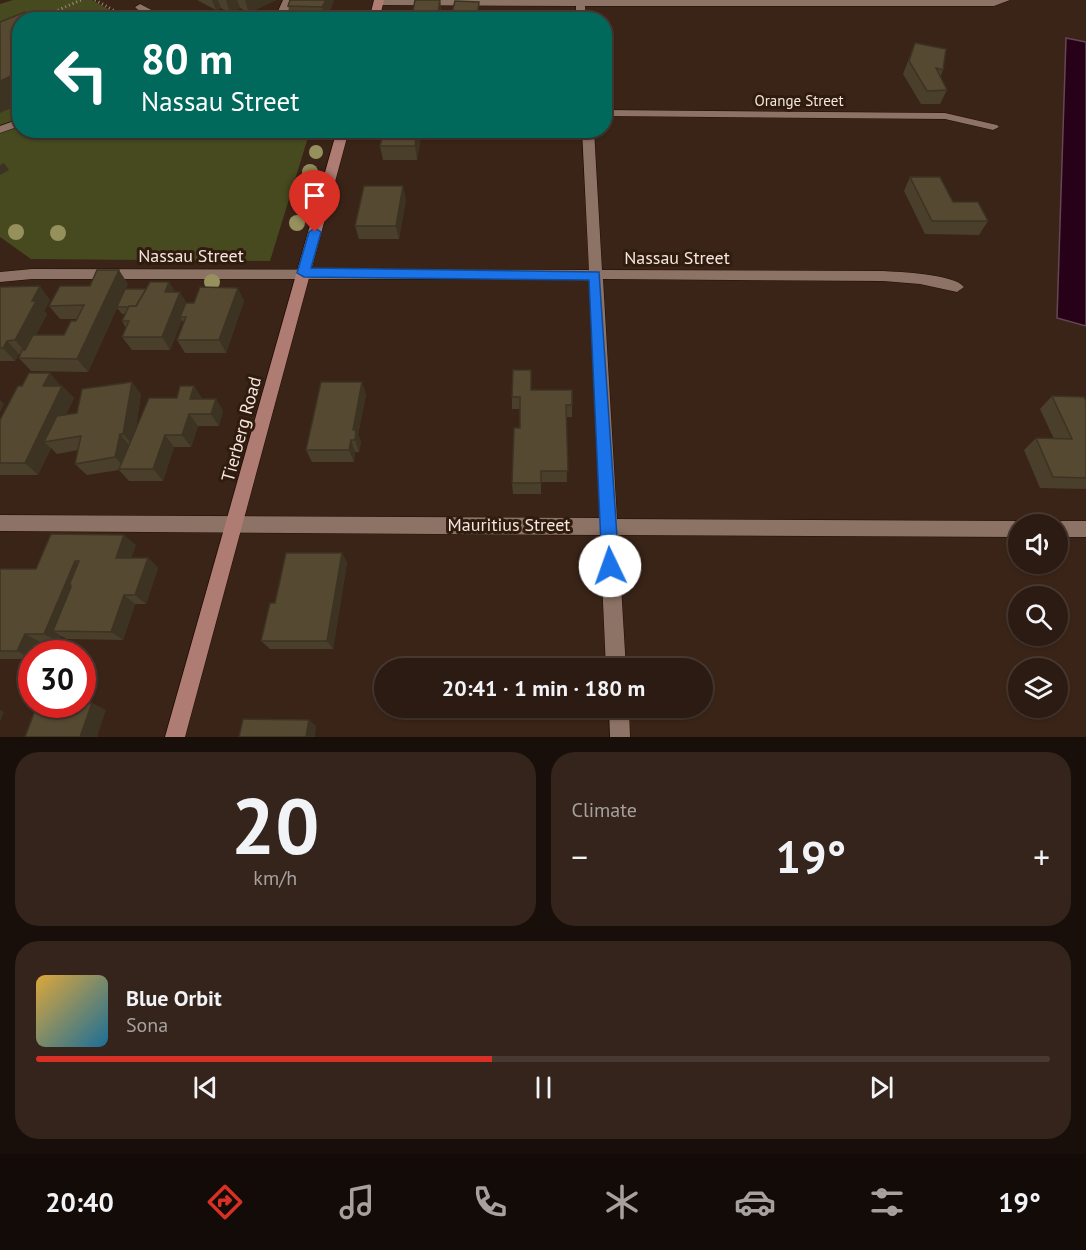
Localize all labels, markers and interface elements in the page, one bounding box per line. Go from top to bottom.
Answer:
text: 80 m [141,31,233,86]
icon: left [42,36,120,114]
text: Nassau Street [141,84,299,118]
street label: Orange Street [755,91,844,110]
pin [289,170,340,232]
icon: arrive [298,179,331,212]
street label: Nassau Street [138,244,244,267]
street label: Nassau Street [624,246,730,269]
street label: Tierberg Road [216,374,266,484]
street label: Mauritius Street [448,513,570,536]
map controls [1008,514,1068,718]
button: sound [1008,514,1068,574]
position arrow [578,534,642,598]
button: search [1008,586,1068,646]
speed limit sign: 30 [18,640,96,718]
button: layers [1008,658,1068,718]
text: 20:41 · 1 min · 180 m [442,674,645,702]
text: 20 [231,775,319,876]
text: Climate [572,797,637,823]
text: 19° [775,827,846,885]
text: − [572,835,588,878]
text: + [1033,835,1050,878]
text: km/h [253,865,297,891]
text: Blue Orbit [126,984,222,1012]
text: Sona [126,1012,168,1038]
icon: previous [189,1071,222,1104]
icon: pause [527,1071,560,1104]
icon: next [865,1071,898,1104]
icon: directions [204,1181,246,1223]
icon: music [336,1181,378,1223]
icon: phone [469,1181,511,1223]
icon: climate [601,1181,643,1223]
icon: car [734,1181,776,1223]
icon: filters [866,1181,908,1223]
text: 20:40 [45,1185,114,1219]
text: 19° [998,1185,1041,1219]

